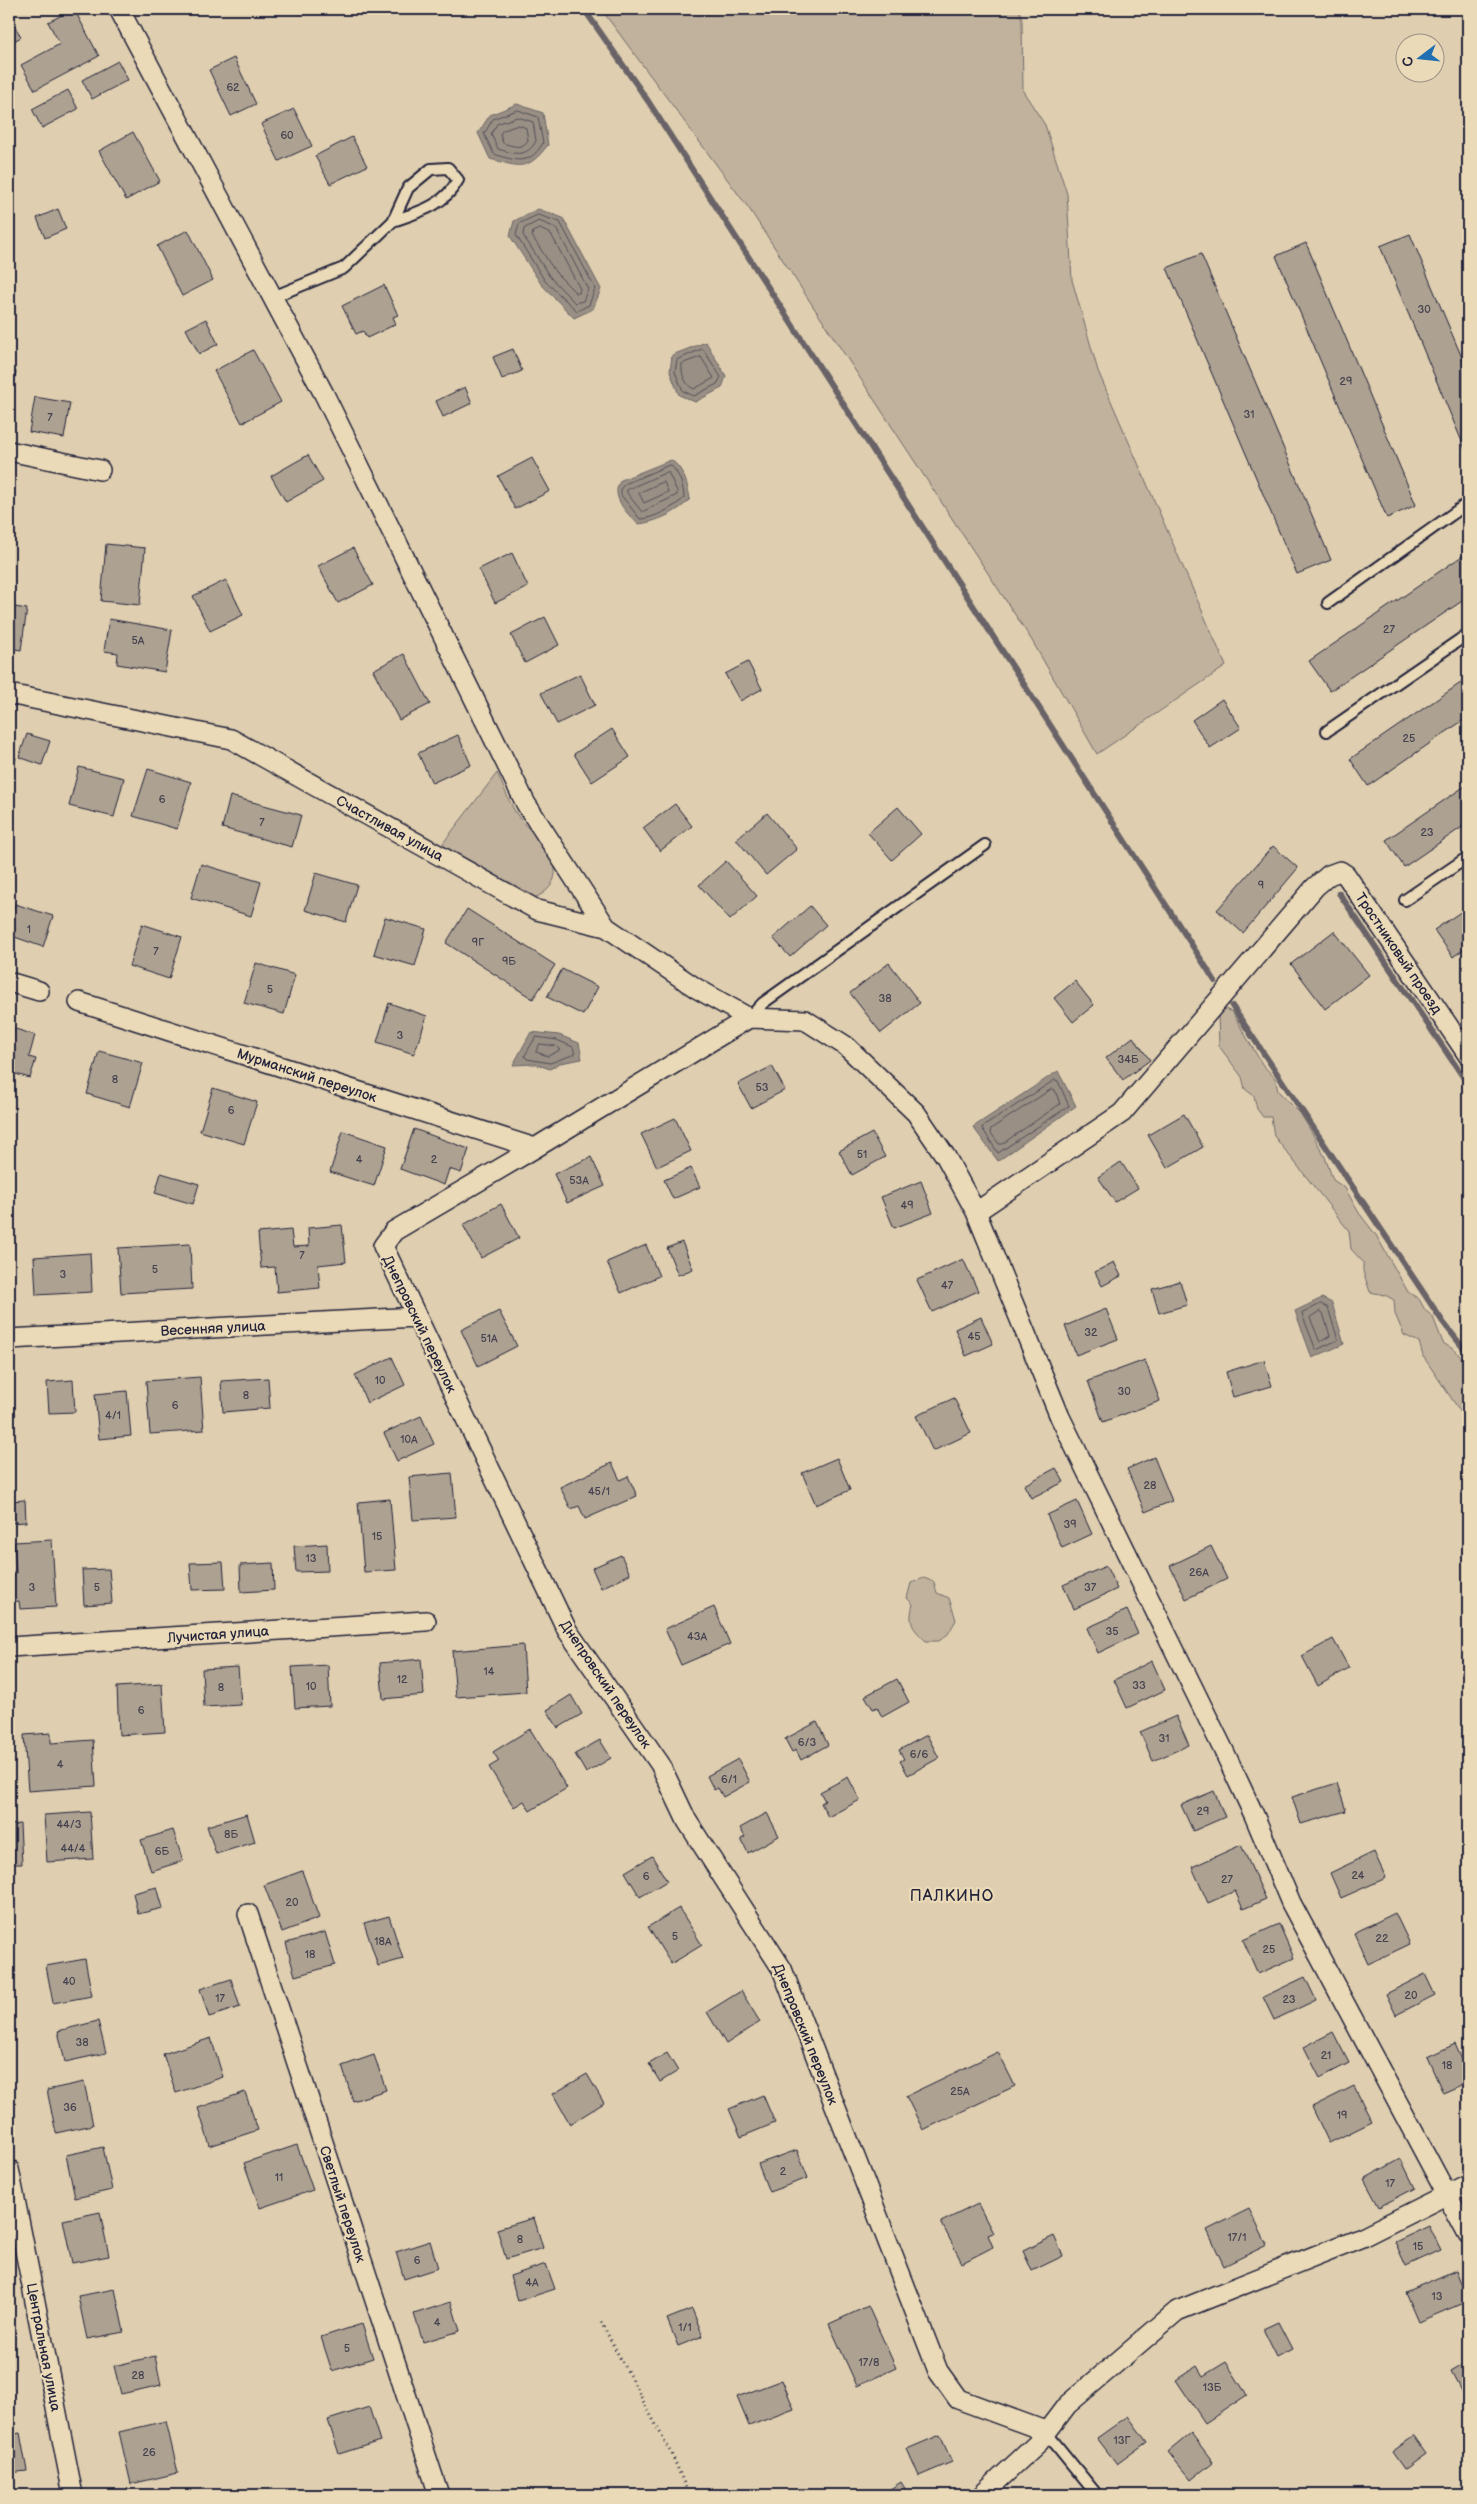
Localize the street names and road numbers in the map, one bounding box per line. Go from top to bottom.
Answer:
street label: Счастливая улица [333,792,447,865]
street label: Тростниковый проезд [1352,889,1446,1017]
street label: Мурманский переулок [235,1045,379,1106]
street label: Днепровский переулок [379,1253,461,1396]
street label: Весенняя улица [160,1317,267,1340]
street label: Днепровский переулок [556,1617,655,1752]
street label: Лучистая улица [166,1622,270,1647]
street label: Днепровский переулок [769,1961,842,2108]
street label: Светлый переулок [316,2144,370,2265]
street label: Центральная улица [23,2281,64,2413]

